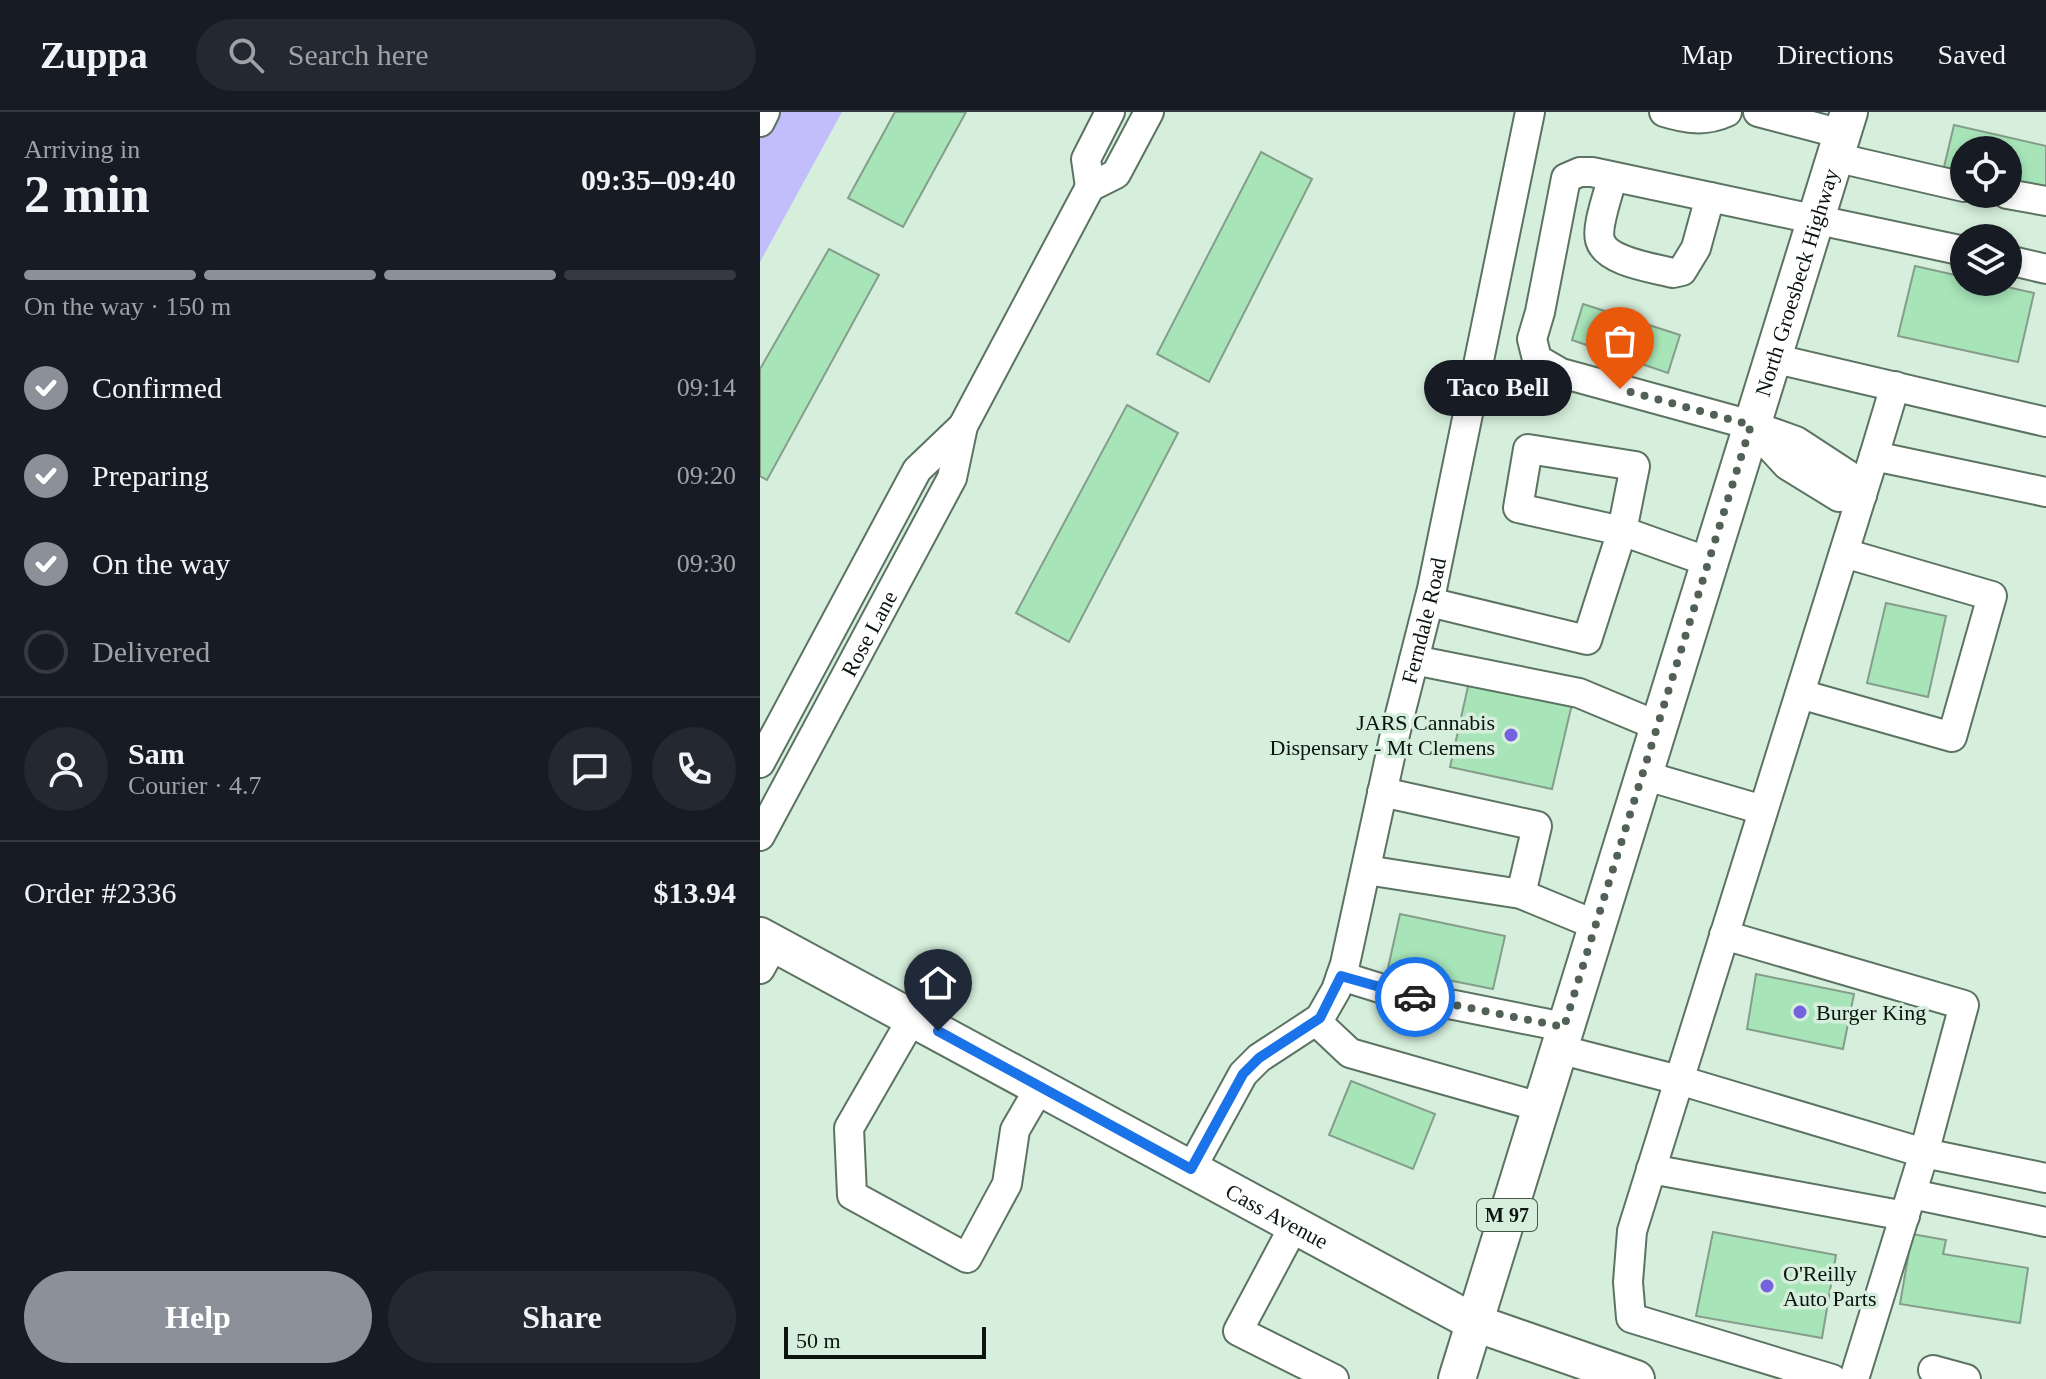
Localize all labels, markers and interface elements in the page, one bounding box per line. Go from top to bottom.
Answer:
search box [196,19,756,91]
icon: search [224,33,268,77]
text: Zuppa [40,34,148,76]
text: Search here [288,38,429,71]
text: Map [1682,39,1733,70]
text: Directions [1777,39,1894,70]
text: Saved [1938,39,2006,70]
text: Arriving in [24,135,140,164]
map controls [1950,136,2022,296]
button: locate [1950,136,2022,208]
text: 09:35–09:40 [581,163,736,196]
street label: North Groesbeck Highway [1750,165,1844,399]
text: 2 min [24,166,150,223]
button: layers [1950,224,2022,296]
text: On the way · 150 m [24,292,231,321]
pin [1586,307,1654,389]
icon: bag [1598,319,1642,363]
callout: Taco Bell [1424,361,1572,417]
icon: check [24,366,68,410]
text: Confirmed [92,371,222,404]
text: 09:14 [677,373,736,402]
text: Taco Bell [1447,373,1549,402]
icon: check [24,454,68,498]
text: Preparing [92,459,209,492]
text: 09:20 [677,461,736,490]
icon: check [24,542,68,586]
text: On the way [92,547,230,580]
text: 09:30 [677,549,736,578]
street label: Ferndale Road [1396,555,1451,686]
street label: Rose Lane [836,586,902,681]
text: Delivered [92,635,210,668]
place label: JARS Cannabis Dispensary - Mt Clemens [1270,710,1495,760]
marker: JARS Cannabis Dispensary - Mt Clemens [1502,726,1520,744]
button: person [24,727,108,811]
button: chat [548,727,632,811]
button: phone [652,727,736,811]
text: Sam [128,737,185,770]
text: Courier · 4.7 [128,771,262,800]
text: Order #2336 [24,876,176,909]
text: $13.94 [654,876,736,909]
pin [904,949,972,1031]
courier [1375,957,1455,1037]
icon: home [916,961,960,1005]
icon: car [1393,975,1437,1019]
place label: Burger King [1816,1000,1926,1025]
marker: Burger King [1791,1003,1809,1021]
street label: Cass Avenue [1221,1179,1332,1254]
road number: M 97 [1477,1199,1537,1231]
place label: O'Reilly Auto Parts [1783,1261,1877,1311]
button: Help [24,1271,372,1363]
button: Share [388,1271,736,1363]
marker: O'Reilly Auto Parts [1758,1277,1776,1295]
scale bar [784,1323,986,1359]
text: 50 m [796,1328,841,1353]

